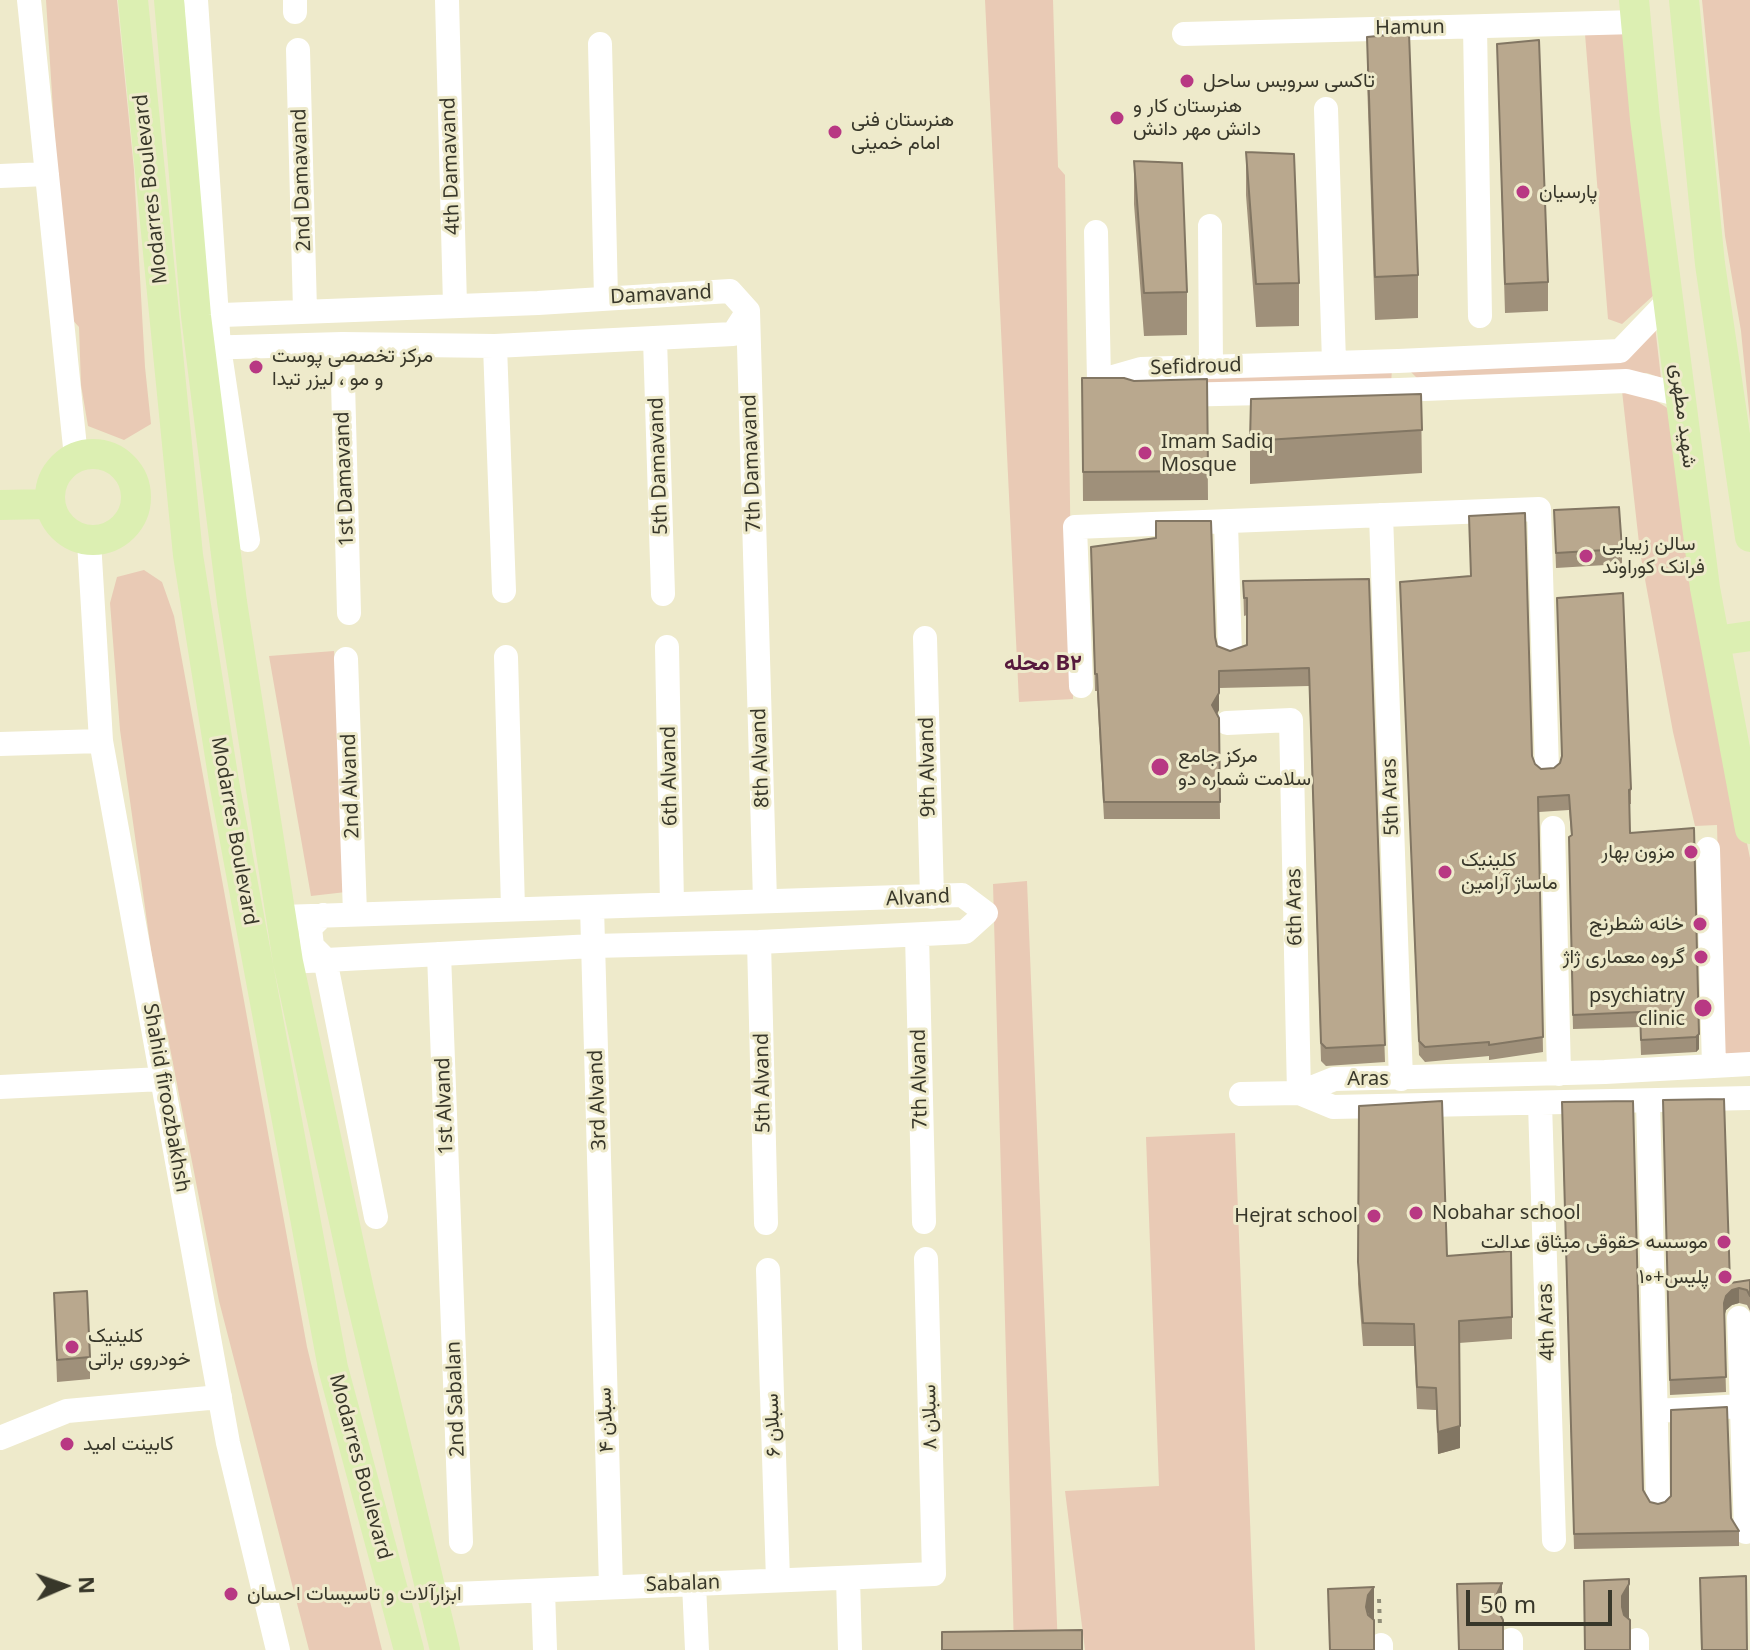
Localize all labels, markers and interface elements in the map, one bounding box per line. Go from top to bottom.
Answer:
street label: Hamun [1375,15,1445,41]
place label: تاکسی سرویس ساحل [1203,69,1375,93]
marker: تاکسی سرویس ساحل [1178,72,1196,90]
street label: Modarres Boulevard [129,93,173,285]
place label: هنرستان کار و دانش مهر دانش [1133,94,1261,141]
street label: 4th Damavand [437,97,465,235]
street label: 2nd Damavand [288,108,316,252]
place label: هنرستان فنی امام خمینی [851,108,954,155]
marker: هنرستان کار و دانش مهر دانش [1108,109,1126,127]
marker: هنرستان فنی امام خمینی [826,123,844,141]
place label: پارسیان [1539,180,1598,204]
marker: پارسیان [1514,183,1532,201]
street label: Damavand [610,280,712,310]
place label: مرکز تخصصی پوست و مو ، لیزر تیدا [272,344,433,391]
street label: Sefidroud [1150,353,1242,381]
marker: مرکز تخصصی پوست و مو ، لیزر تیدا [247,358,265,376]
street label: شهید مطهری [1665,363,1701,469]
street label: 7th Damavand [738,394,766,532]
street label: 5th Damavand [645,397,673,535]
street label: 1st Damavand [331,411,359,547]
place label: Imam Sadiq Mosque [1161,430,1274,477]
marker: Imam Sadiq Mosque [1136,444,1154,462]
place label: سالن زیبایی فرانک کوراوند [1602,532,1705,579]
marker: سالن زیبایی فرانک کوراوند [1577,547,1595,565]
district label: محله B۲ [1004,651,1082,677]
street label: 8th Alvand [747,708,775,808]
street label: 9th Alvand [915,717,941,817]
street label: 6th Alvand [657,726,683,826]
street label: 2nd Alvand [337,733,365,839]
street label: Modarres Boulevard [206,735,262,927]
place label: مرکز جامع سلامت شماره دو [1178,744,1311,791]
marker: مرکز جامع سلامت شماره دو [1149,756,1171,778]
street label: 5th Aras [1378,758,1404,836]
place label: مزون بهار [1601,840,1675,864]
marker: مزون بهار [1682,843,1700,861]
place label: کلینیک ماساژ آرامین [1461,848,1558,895]
marker: کلینیک ماساژ آرامین [1436,863,1454,881]
street label: 6th Aras [1282,868,1308,946]
street label: Alvand [885,884,951,912]
place label: خانه شطرنج [1589,912,1684,936]
marker: خانه شطرنج [1691,915,1709,933]
place label: گروه معماری ژاژ [1563,945,1685,969]
marker: گروه معماری ژاژ [1692,948,1710,966]
place label: psychiatry clinic [1589,984,1685,1031]
marker: psychiatry clinic [1692,997,1714,1019]
street label: Shahid firoozbakhsh [138,1002,194,1194]
street label: 7th Alvand [907,1029,933,1129]
street label: 5th Alvand [750,1033,776,1133]
street label: 3rd Alvand [584,1049,612,1151]
street label: 1st Alvand [431,1057,459,1155]
street label: Aras [1347,1067,1389,1091]
place label: Nobahar school [1432,1201,1581,1225]
place label: Hejrat school [1234,1204,1358,1228]
marker: Nobahar school [1407,1204,1425,1222]
marker: Hejrat school [1365,1207,1383,1225]
place label: موسسه حقوقی میثاق عدالت [1481,1230,1708,1254]
marker: موسسه حقوقی میثاق عدالت [1715,1233,1733,1251]
place label: پلیس+۱۰ [1639,1265,1709,1289]
marker: پلیس+۱۰ [1716,1268,1734,1286]
street label: 4th Aras [1534,1283,1560,1361]
place label: کلینیک خودروی براتی [88,1324,191,1371]
marker: کلینیک خودروی براتی [63,1338,81,1356]
street label: 2nd Sabalan [442,1341,470,1457]
street label: Modarres Boulevard [324,1372,396,1562]
street label: سبلان ۸ [917,1384,943,1450]
street label: سبلان ۴ [593,1387,619,1453]
street label: سبلان ۶ [760,1393,786,1457]
place label: کابینت امید [83,1432,174,1456]
marker: کابینت امید [58,1435,76,1453]
north arrow [24,1546,104,1626]
street label: Sabalan [645,1571,721,1597]
scale bar [1470,1574,1616,1624]
text: N [73,1576,103,1595]
place label: ابزارآلات و تاسیسات احسان [247,1582,462,1606]
marker: ابزارآلات و تاسیسات احسان [222,1585,240,1603]
text: 50 m [1480,1587,1536,1620]

